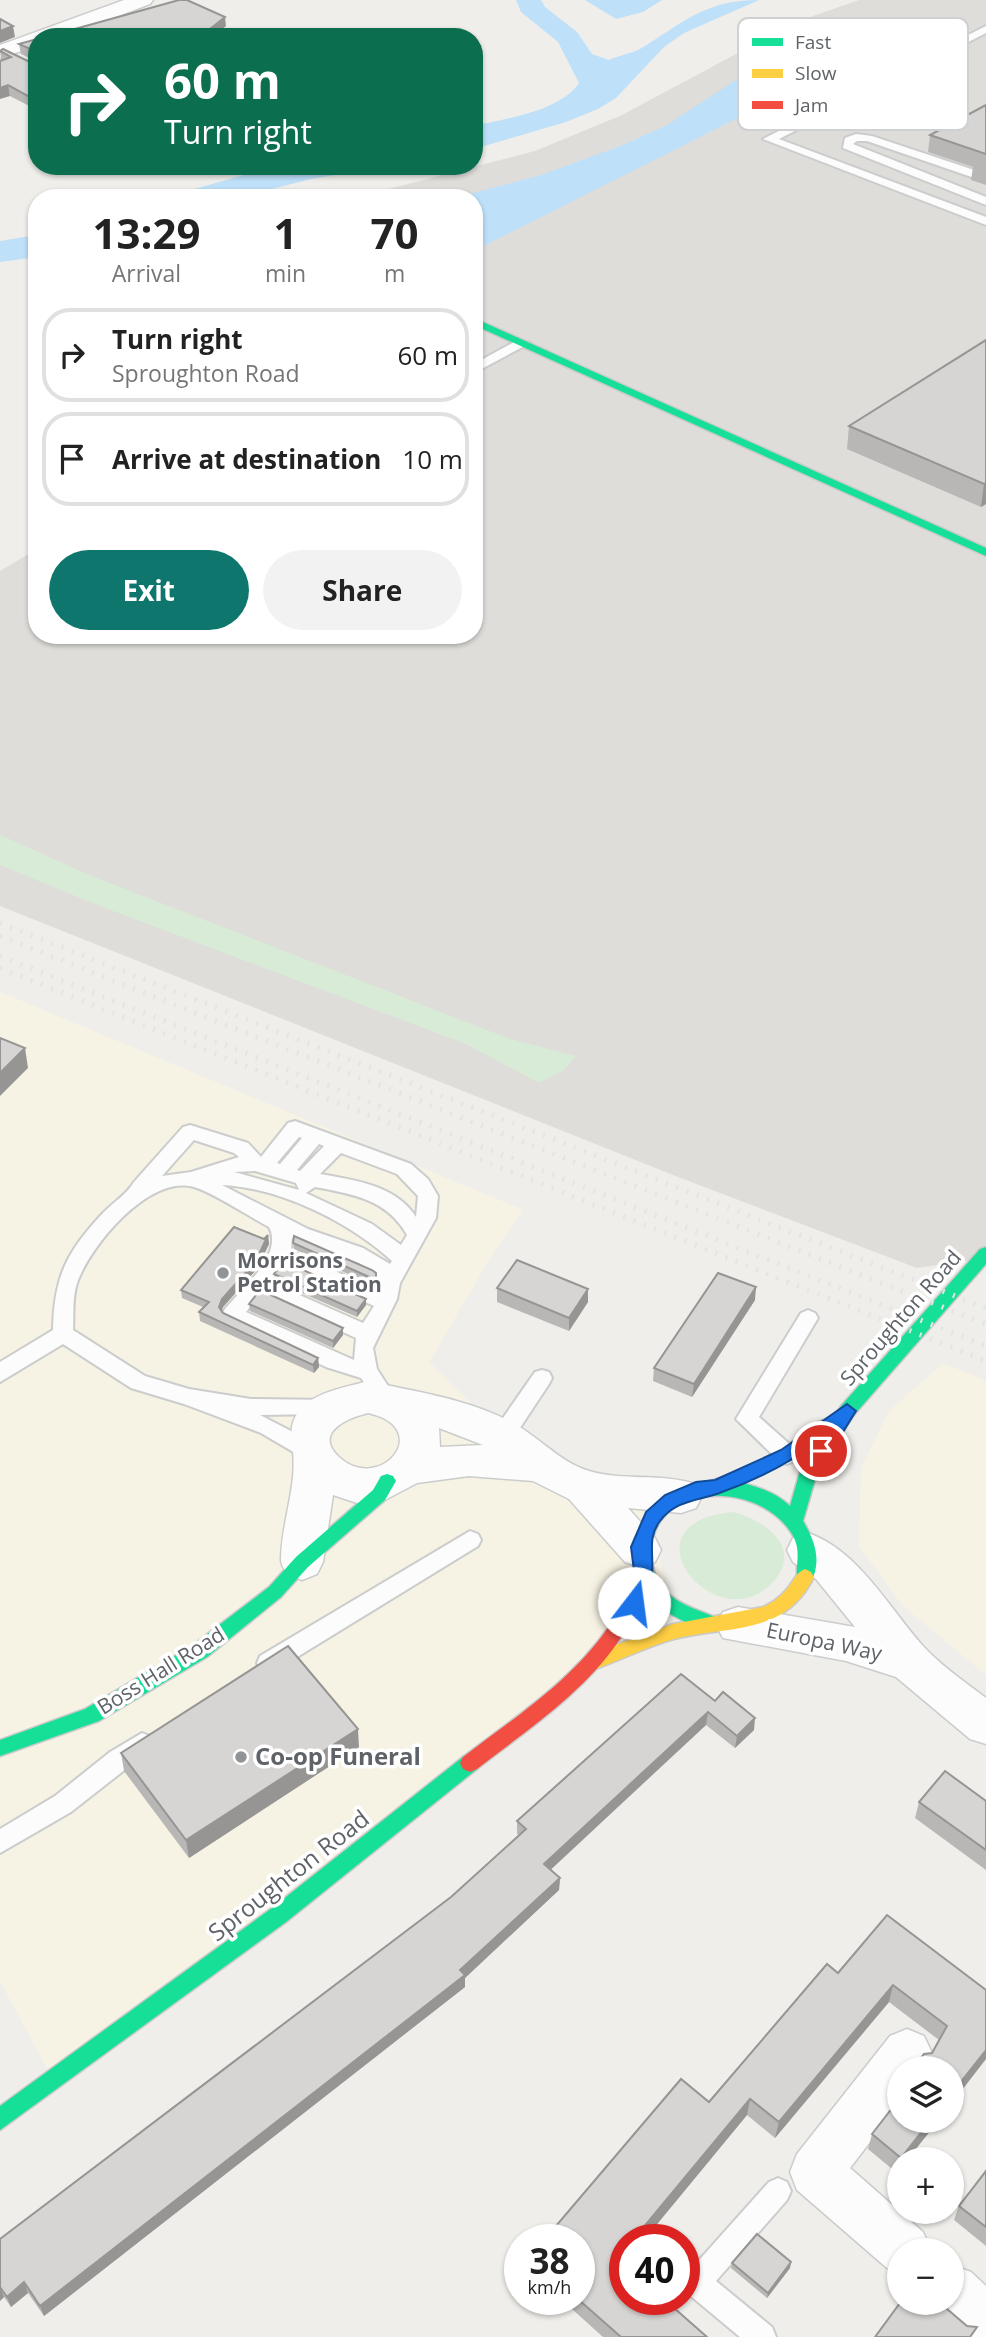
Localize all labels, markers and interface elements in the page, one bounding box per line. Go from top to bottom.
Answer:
legend [738,18,968,130]
text: Fast [795,29,831,55]
text: 60 m [164,47,281,113]
icon: right [49,56,140,147]
text: Slow [795,60,837,86]
text: Jam [793,92,828,118]
text: Turn right [164,110,312,153]
text: 13:29 [92,204,200,261]
text: 1 [273,204,298,261]
text: 70 [371,204,419,261]
text: Arrival [112,257,181,289]
text: min [265,257,306,289]
text: m [384,257,405,289]
text: Turn right [112,321,243,357]
icon: right [53,336,91,374]
text: 60 m [397,337,458,373]
text: Sproughton Road [112,357,300,389]
icon: arrive [53,440,91,478]
text: Arrive at destination [112,441,381,477]
text: 10 m [402,441,463,477]
button: Exit [49,550,249,630]
button: Share [263,550,462,630]
street label: Sproughton Road [833,1244,967,1391]
place label: Morrisons Petrol Station [237,1246,382,1298]
marker: Morrisons Petrol Station [215,1265,231,1281]
pin [791,1421,851,1481]
icon: arrive [802,1432,840,1470]
position arrow [597,1566,671,1640]
street label: Europa Way [764,1615,885,1667]
street label: Boss Hall Road [92,1620,229,1720]
place label: Co-op Funeral [255,1739,421,1772]
marker: Co-op Funeral [233,1749,249,1765]
street label: Sproughton Road [201,1802,375,1948]
map controls [887,2056,964,2315]
button: layers [887,2056,964,2133]
button: + [887,2147,964,2224]
speed limit sign: 40 [609,2224,700,2315]
text: 38 [529,2237,570,2284]
button: − [887,2238,964,2315]
text: km/h [528,2275,571,2299]

